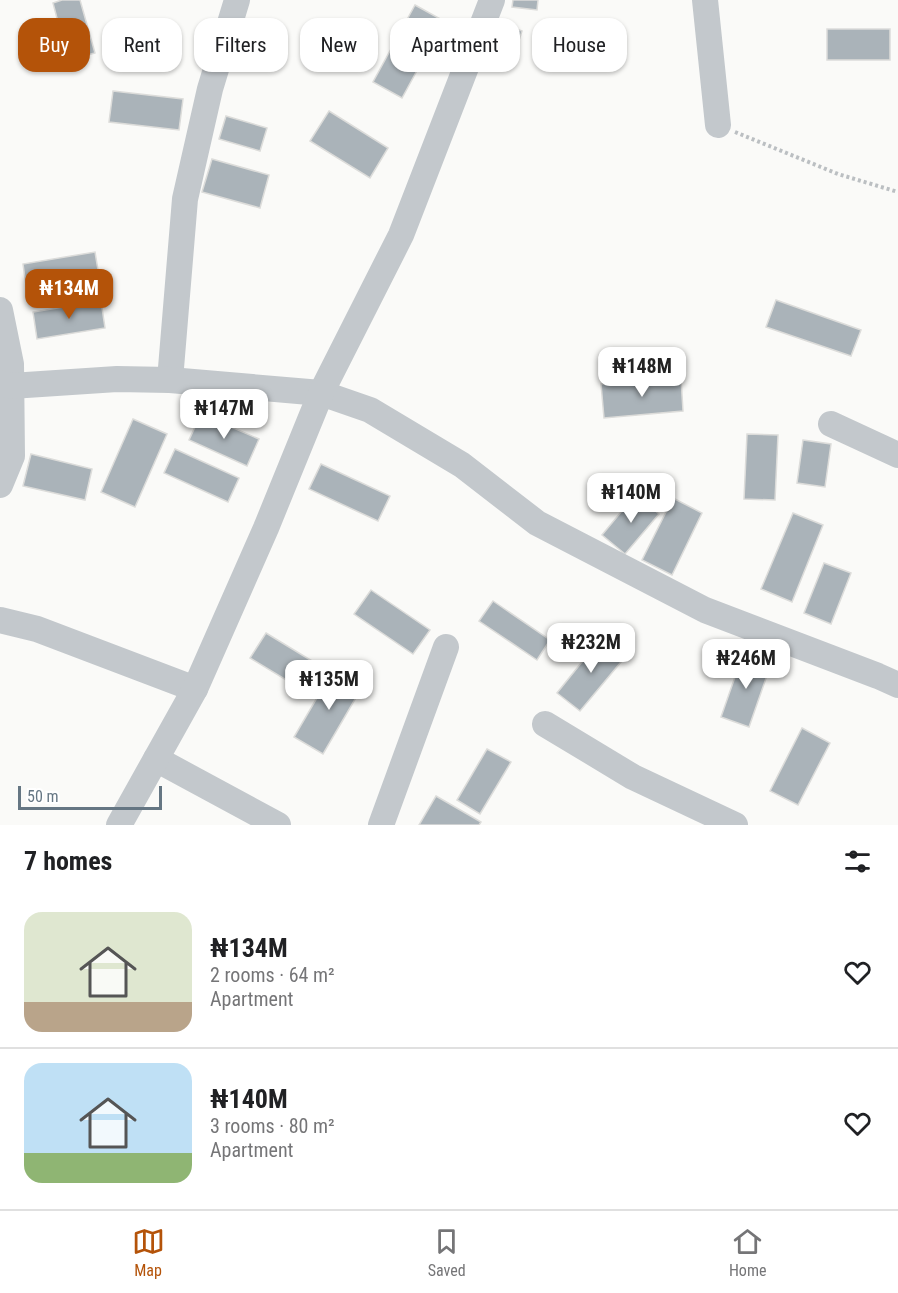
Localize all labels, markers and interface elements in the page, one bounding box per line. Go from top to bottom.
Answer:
chip: Buy [18,18,90,72]
chip: Rent [102,18,182,72]
chip: Filters [194,18,288,72]
chip: New [300,18,378,72]
chip: Apartment [390,18,520,72]
chip: House [532,18,627,72]
pin: ₦134M [27,269,111,320]
text: ₦134M [39,276,99,300]
pin: ₦148M [600,347,684,398]
text: ₦148M [612,354,672,378]
pin: ₦147M [182,389,266,440]
text: ₦147M [194,396,254,420]
pin: ₦140M [589,473,673,524]
text: ₦140M [601,480,661,504]
pin: ₦232M [549,623,633,674]
text: ₦232M [561,630,621,654]
pin: ₦246M [704,639,788,690]
text: ₦246M [716,646,776,670]
pin: ₦135M [287,660,371,711]
text: ₦135M [299,667,359,691]
scale bar [18,783,162,810]
text: 50 m [27,787,59,806]
icon: filters [841,845,874,878]
text: 7 homes [24,846,112,876]
text: ₦134M [210,933,288,963]
icon: home [72,936,144,1008]
icon: heart [841,956,874,989]
text: 2 rooms · 64 m² [210,963,335,987]
text: Apartment [210,987,294,1011]
text: ₦140M [210,1084,288,1114]
icon: home [72,1087,144,1159]
icon: heart [841,1107,874,1140]
text: 3 rooms · 80 m² [210,1114,335,1138]
text: Apartment [210,1138,294,1162]
tab: Map [132,1225,165,1280]
tab: Saved [428,1225,466,1280]
tab: Home [729,1225,766,1280]

